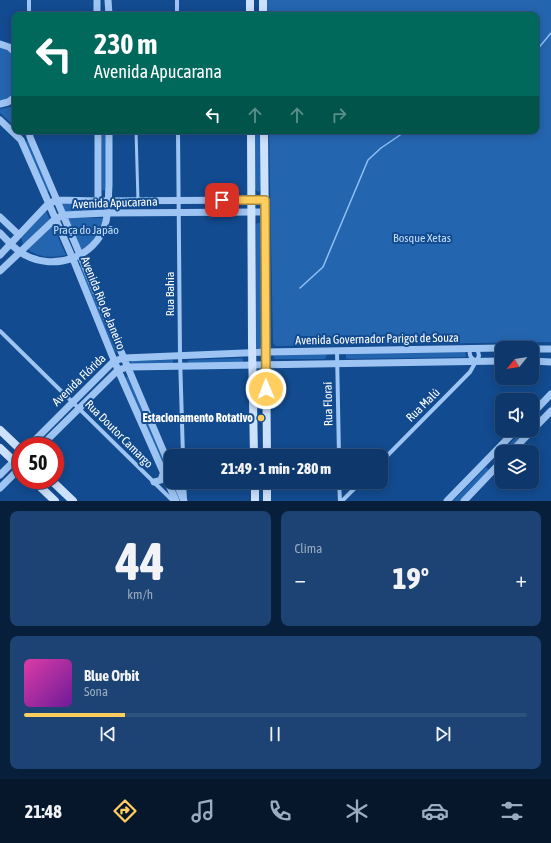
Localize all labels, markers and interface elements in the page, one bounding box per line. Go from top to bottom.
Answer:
icon: left [28,28,80,80]
text: 230 m [94,28,157,60]
text: Avenida Apucarana [94,61,222,82]
icon: left [202,104,224,126]
icon: ahead [244,104,266,126]
icon: ahead [286,104,308,126]
icon: right [328,104,350,126]
pin [205,183,239,217]
icon: arrive [211,189,233,211]
street label: Avenida Apucarana [72,195,158,211]
park label: Praça do Japão [53,223,119,237]
park label: Bosque Xetas [393,231,451,245]
street label: Avenida Rio de Janeiro [78,254,128,352]
street label: Rua Bahia [163,272,177,316]
street label: Avenida Governador Parigot de Souza [295,331,459,347]
north arrow [495,341,539,385]
map controls [495,341,539,489]
street label: Avenida Flórida [49,351,109,409]
position arrow [245,368,287,410]
street label: Rua Floraí [321,382,335,426]
street label: Rua Malú [403,385,443,425]
button: sound [495,393,539,437]
street label: Rua Doutor Camargo [82,397,156,471]
place label: Estacionamento Rotativo [142,411,253,425]
marker: Estacionamento Rotativo [256,413,266,423]
speed limit sign: 50 [12,437,64,489]
button: layers [495,445,539,489]
text: 21:49 · 1 min · 280 m [221,460,331,477]
text: 44 [116,531,165,591]
text: Clima [295,541,322,556]
text: 19° [393,561,429,595]
text: − [295,566,306,592]
text: + [516,566,527,592]
text: km/h [127,587,153,602]
text: Blue Orbit [84,667,139,684]
text: Sona [84,684,108,699]
icon: previous [97,723,119,745]
icon: pause [264,723,286,745]
icon: next [432,723,454,745]
icon: directions [111,797,139,825]
icon: music [189,797,217,825]
icon: phone [266,797,294,825]
icon: climate [343,797,371,825]
icon: car [421,797,449,825]
icon: filters [498,797,526,825]
text: 21:48 [25,801,62,822]

